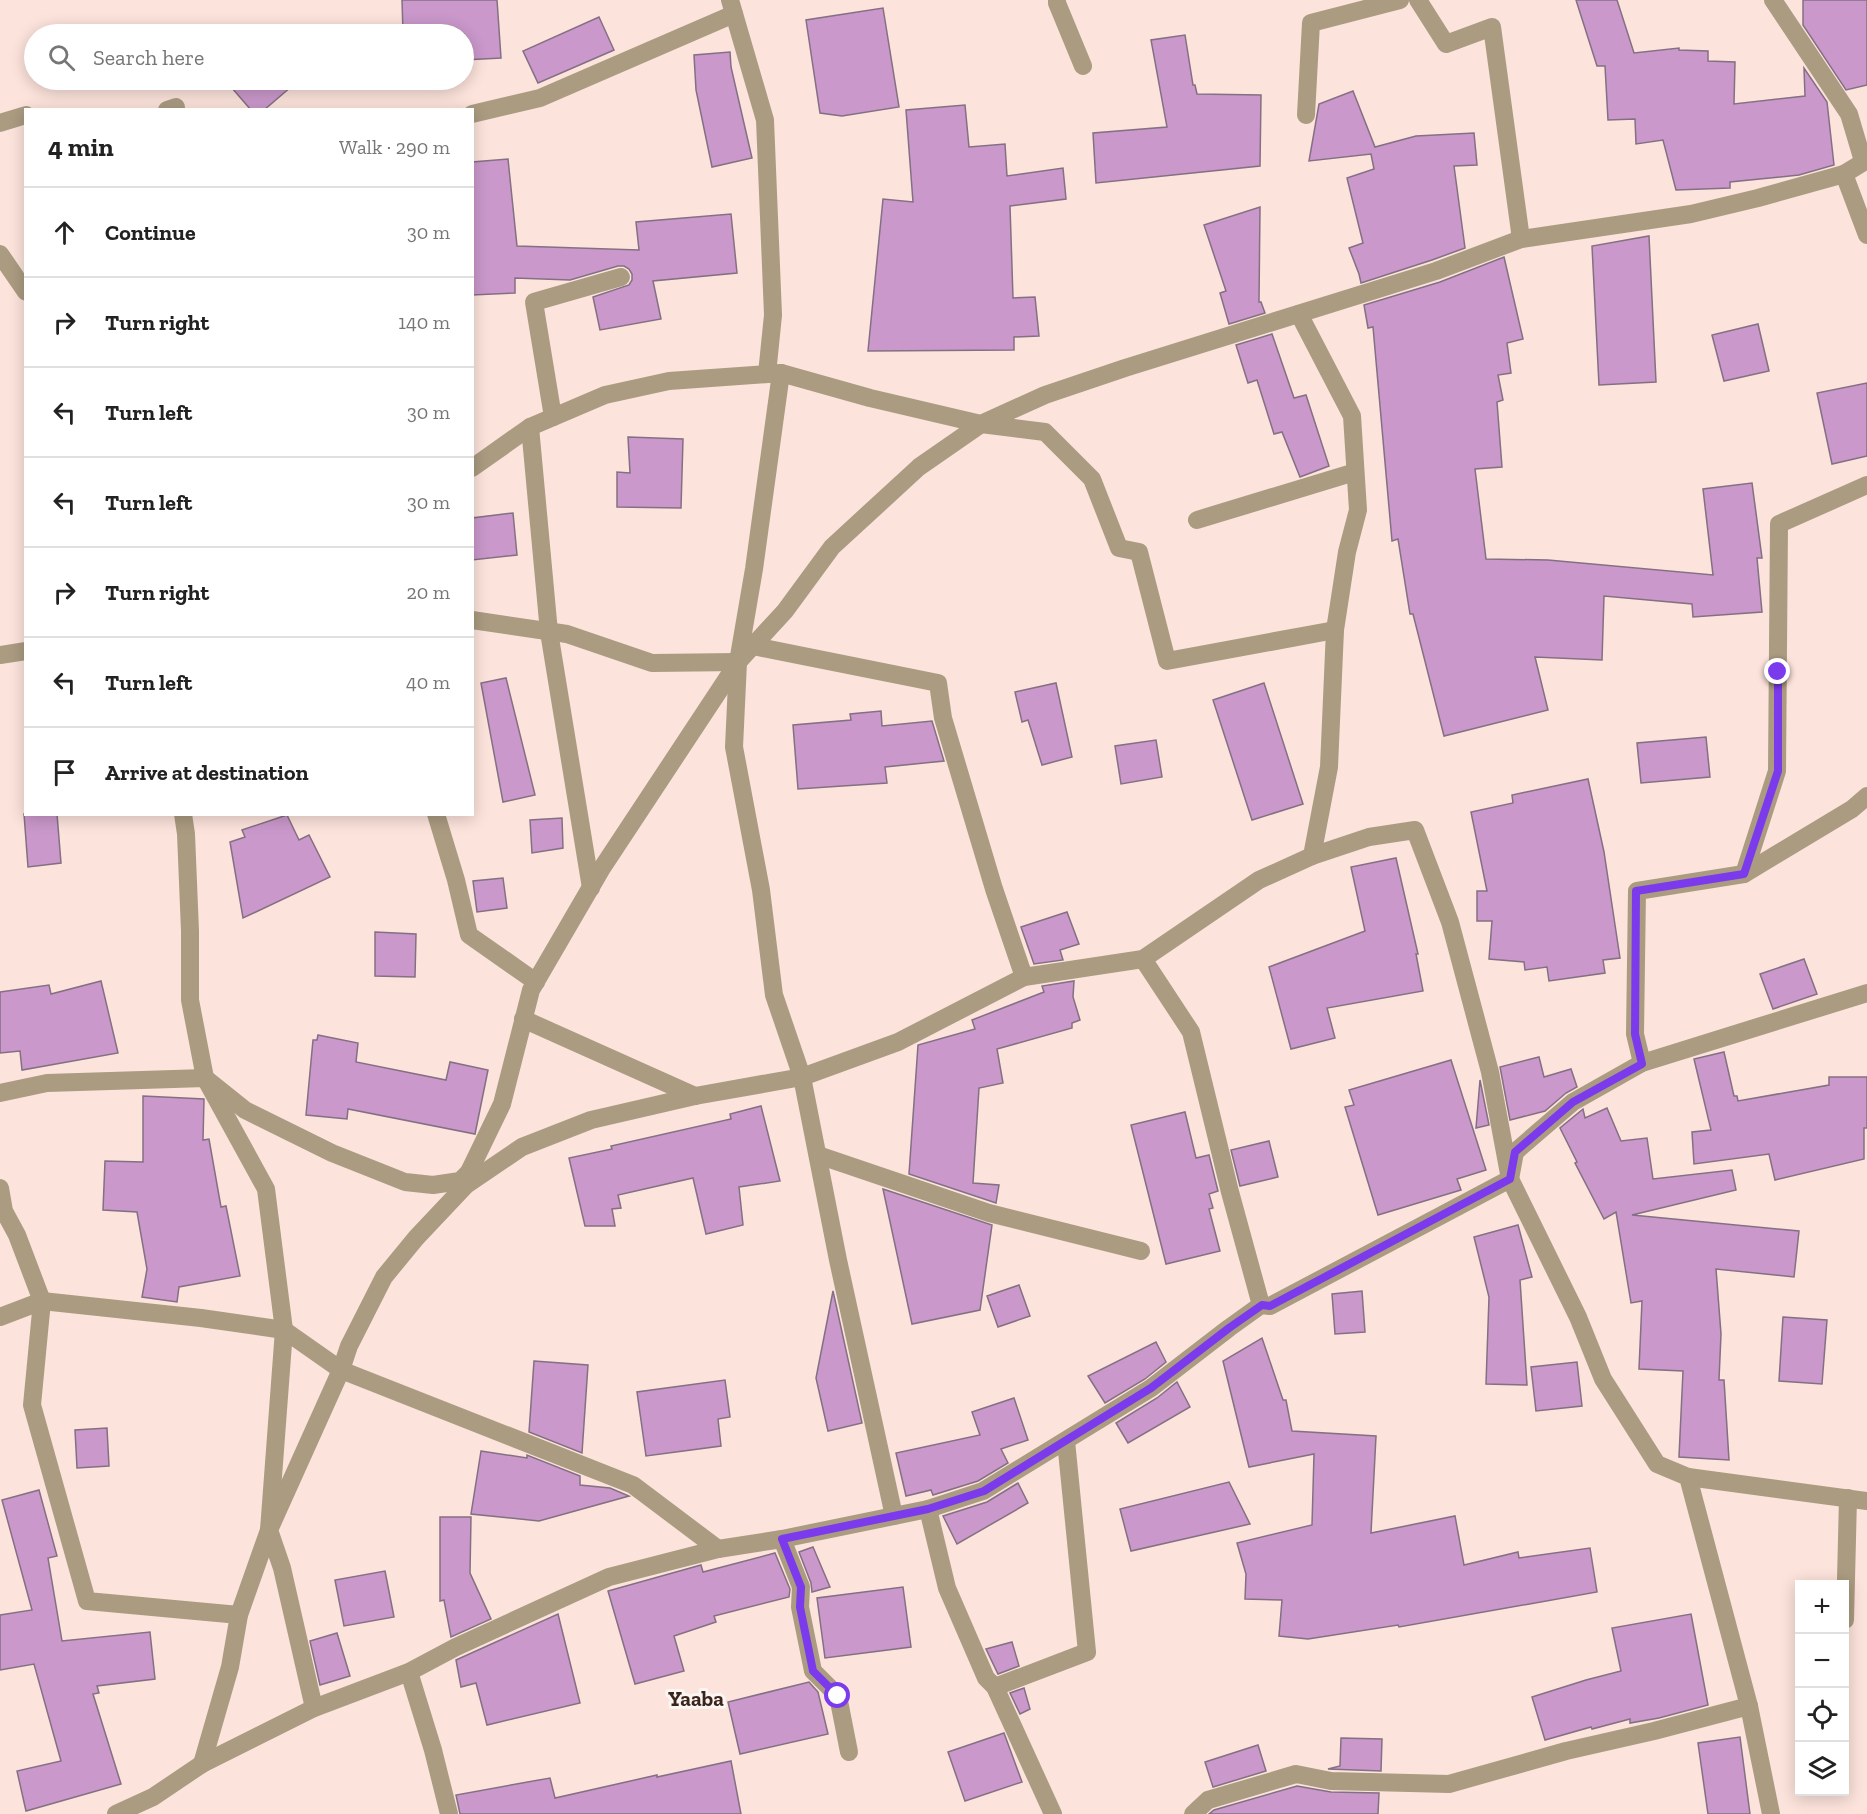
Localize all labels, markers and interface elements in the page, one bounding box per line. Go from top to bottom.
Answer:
search box [24,24,474,90]
icon: search [45,41,78,74]
text: Search here [93,44,204,71]
text: 4 min [48,131,114,163]
text: Walk · 290 m [339,135,450,159]
icon: ahead [48,216,81,249]
text: Continue [105,219,196,246]
text: 30 m [407,220,450,244]
icon: right [48,306,81,339]
text: Turn right [105,309,209,336]
text: 140 m [398,310,450,334]
icon: left [48,396,81,429]
text: Turn left [105,399,192,426]
text: 30 m [407,400,450,424]
icon: left [48,486,81,519]
text: Turn left [105,489,192,516]
text: 30 m [407,490,450,514]
icon: right [48,576,81,609]
text: Turn right [105,579,209,606]
text: 20 m [406,580,450,604]
route end [1764,658,1790,684]
icon: left [48,666,81,699]
text: Turn left [105,669,192,696]
text: 40 m [406,670,450,694]
icon: arrive [48,756,81,789]
text: Arrive at destination [105,759,308,786]
map controls [1795,1580,1849,1796]
button: + [1795,1580,1849,1634]
button: − [1795,1634,1849,1688]
route start [824,1682,850,1708]
district label: Yaaba [668,1686,724,1711]
button: locate [1795,1688,1849,1742]
button: layers [1795,1742,1849,1796]

